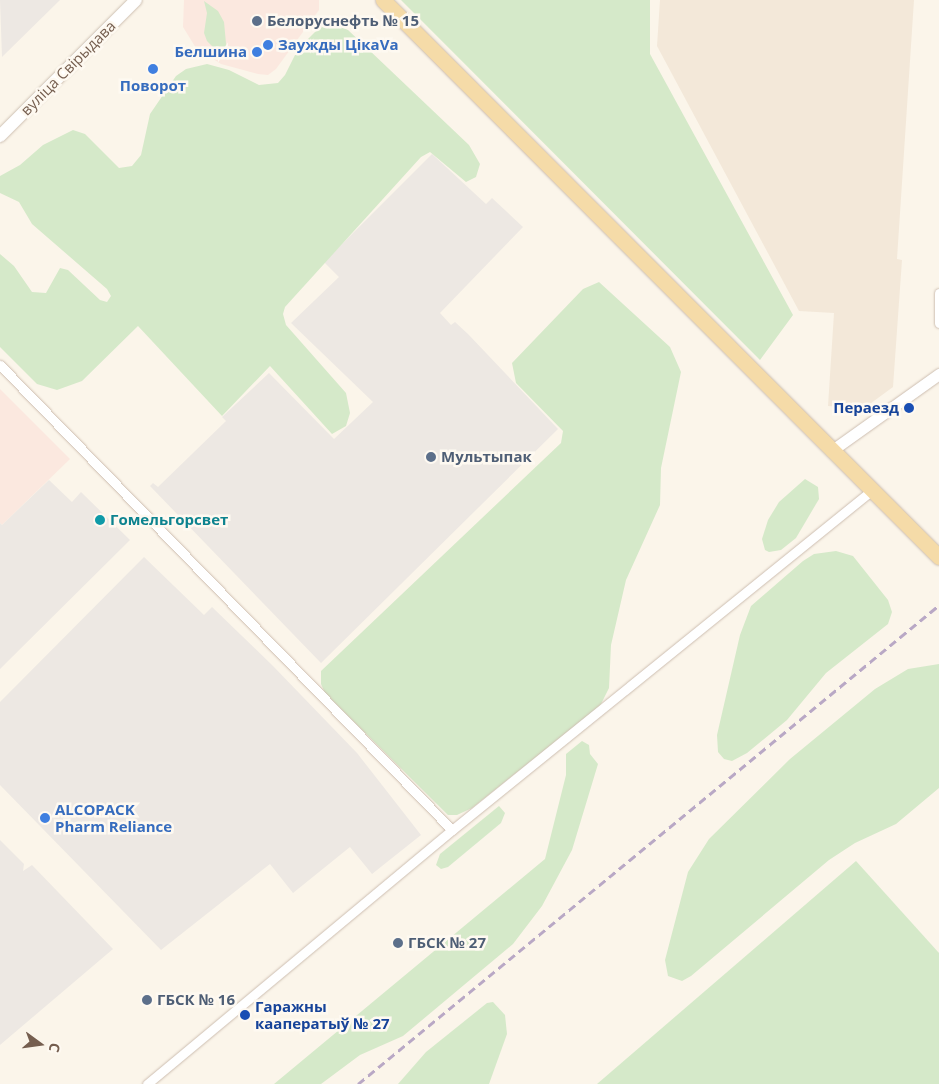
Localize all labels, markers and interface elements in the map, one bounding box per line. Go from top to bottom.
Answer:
place label: Белоруснефть № 15 [267,12,419,30]
marker: Белоруснефть № 15 [251,15,263,27]
street label: вуліца Свірыдава [17,17,119,119]
place label: Заужды ЦікаVа [278,36,398,54]
marker: Заужды ЦікаVа [262,39,274,51]
place label: Белшина [175,43,247,61]
marker: Белшина [251,46,263,58]
marker: Поворот [147,63,159,75]
place label: Поворот [120,77,186,95]
place label: Пераезд [833,399,899,417]
marker: Пераезд [903,402,915,414]
place label: Мультыпак [441,448,532,466]
marker: Мультыпак [425,451,437,463]
place label: Гомельгорсвет [110,511,228,529]
marker: Гомельгорсвет [94,514,106,526]
place label: ALCOPACK Pharm Reliance [55,800,172,835]
marker: ALCOPACK Pharm Reliance [39,812,51,824]
place label: ГБСК № 27 [408,934,486,952]
marker: ГБСК № 27 [392,937,404,949]
place label: ГБСК № 16 [157,991,235,1009]
marker: ГБСК № 16 [141,994,153,1006]
place label: Гаражны кааператыў № 27 [255,997,390,1032]
marker: Гаражны кааператыў № 27 [239,1009,251,1021]
north arrow [15,1019,65,1069]
text: С [45,1041,65,1054]

